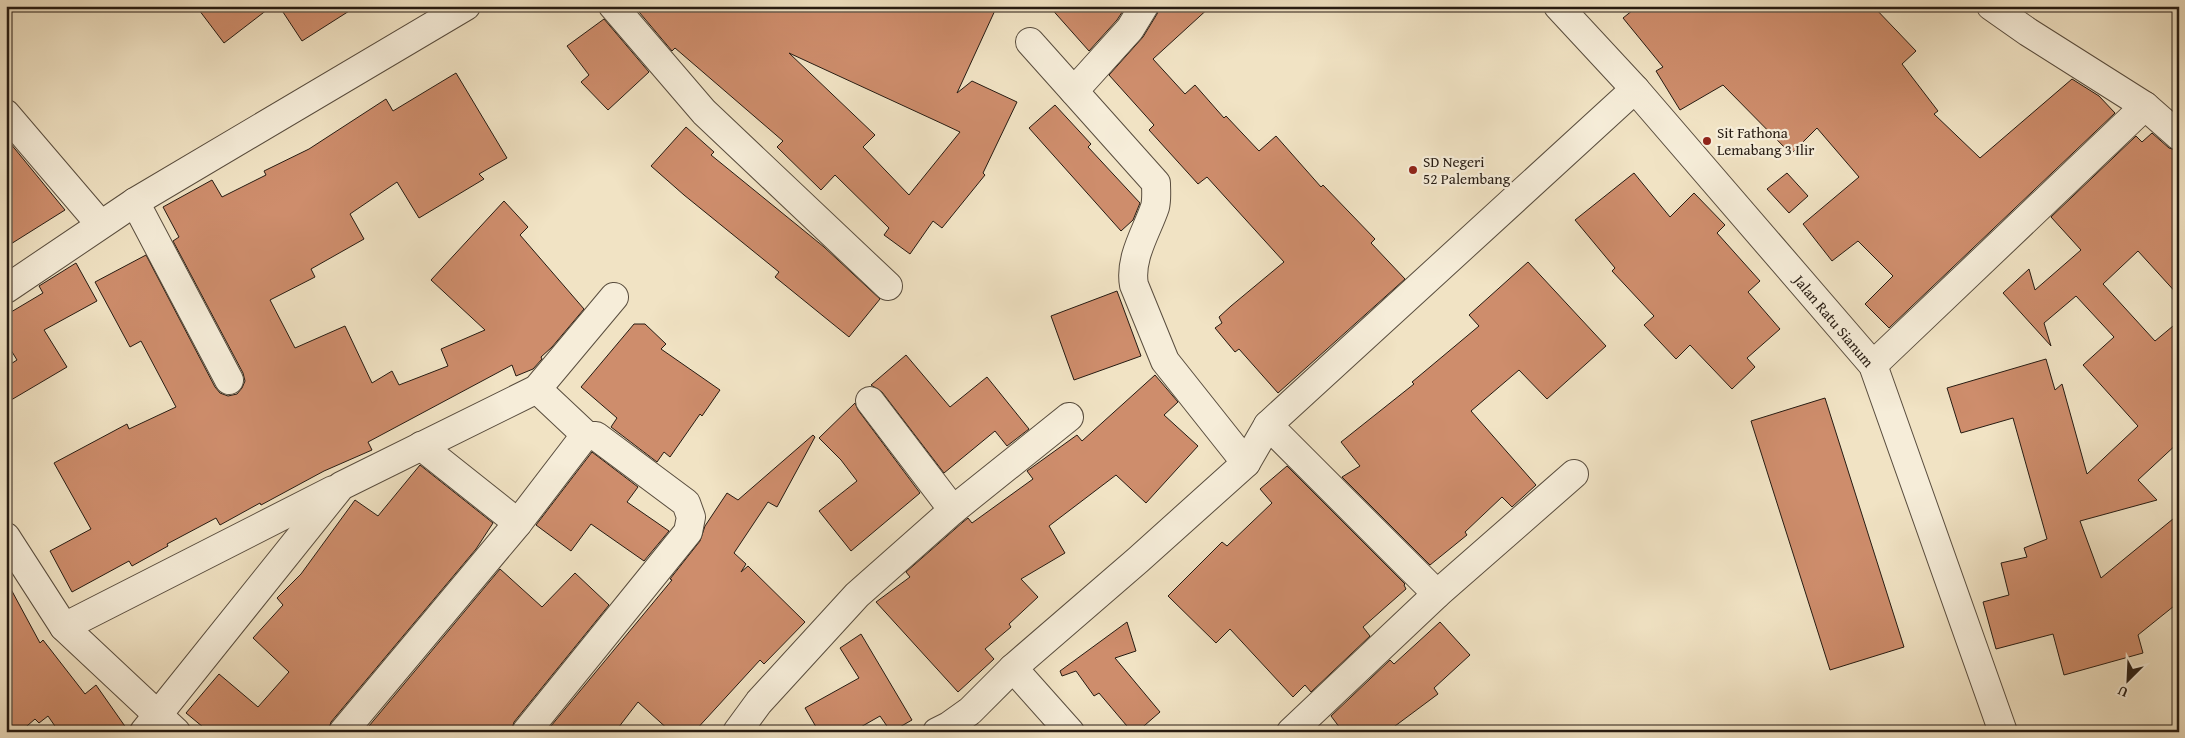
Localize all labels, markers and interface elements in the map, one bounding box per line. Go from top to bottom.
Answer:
place label: Sit Fathona Lemabang 3 Ilir [1717,122,1814,160]
marker: Sit Fathona Lemabang 3 Ilir [1701,135,1713,147]
place label: SD Negeri 52 Palembang [1423,151,1511,189]
marker: SD Negeri 52 Palembang [1407,164,1419,176]
street label: Jalan Ratu Sianum [1788,269,1879,372]
north arrow [2102,656,2152,706]
text: U [2114,681,2131,703]

